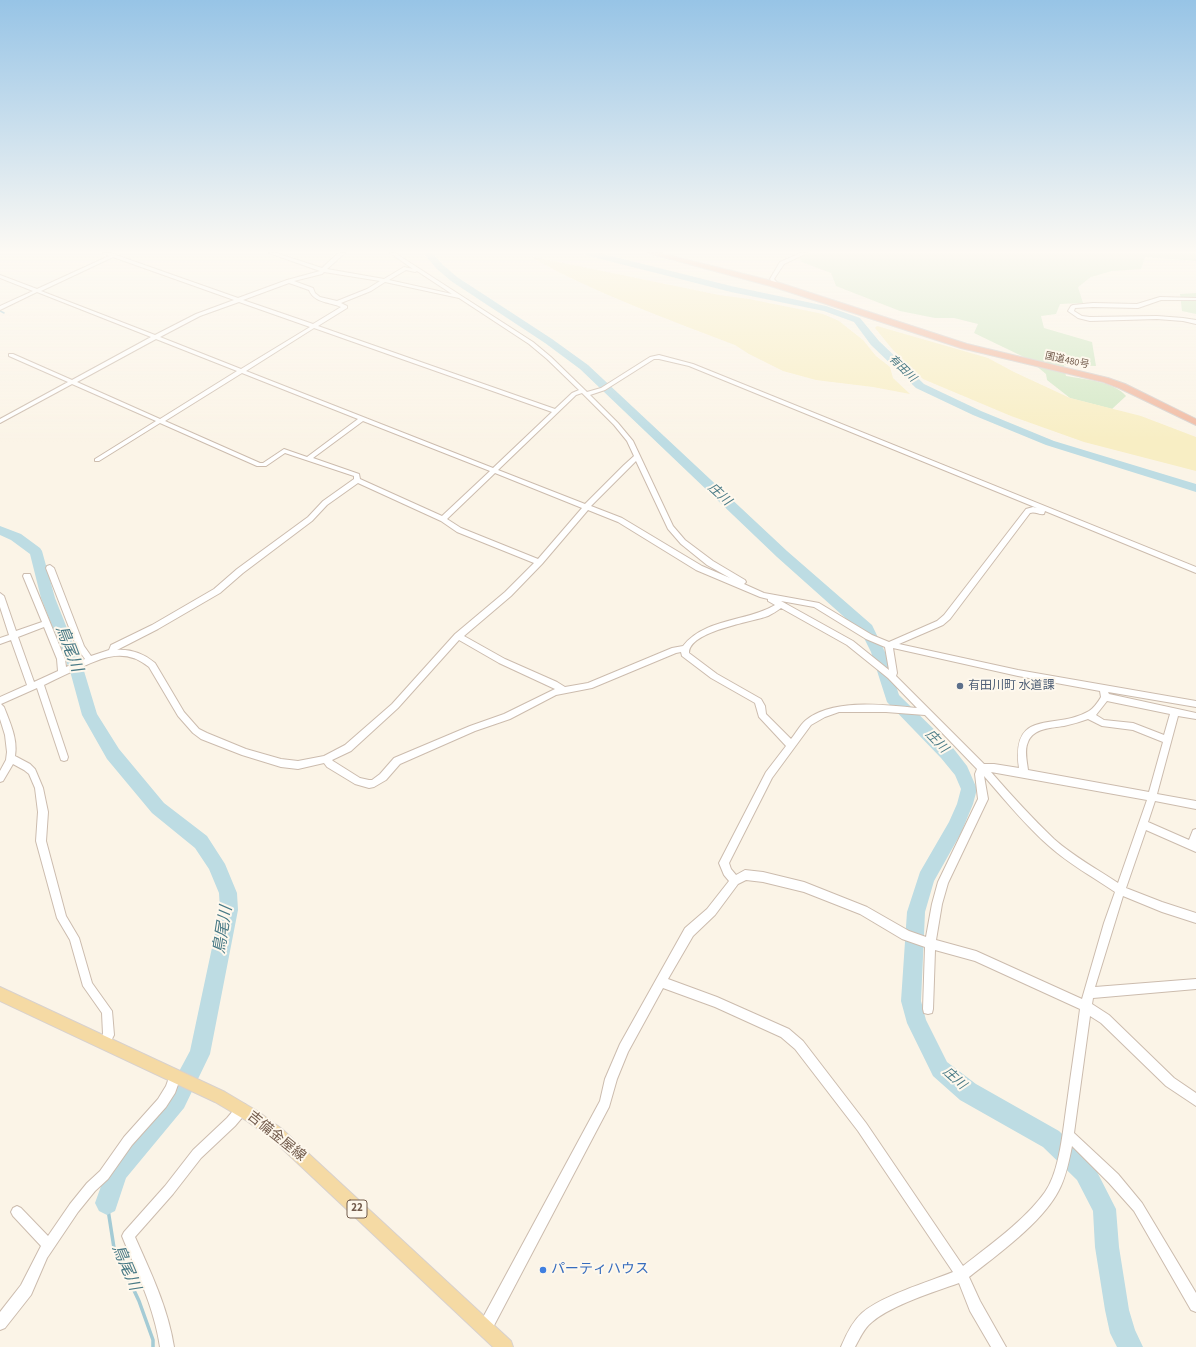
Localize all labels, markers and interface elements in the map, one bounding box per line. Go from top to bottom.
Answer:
street label: 国道480号 [1044,350,1090,372]
water label: 有田川 [886,353,918,385]
water label: 庄川 [704,480,734,510]
water label: 鳥尾川 [50,623,86,675]
place label: 有田川町 水道課 [968,679,1054,693]
marker: 有田川町 水道課 [955,681,965,691]
water label: 庄川 [921,727,951,757]
water label: 鳥尾川 [211,905,237,955]
water label: 庄川 [939,1065,969,1093]
street label: 吉備金屋線 [244,1108,308,1166]
road number: 22 [347,1200,367,1218]
water label: 鳥尾川 [107,1242,143,1294]
place label: パーティハウス [551,1262,649,1278]
marker: パーティハウス [538,1265,548,1275]

